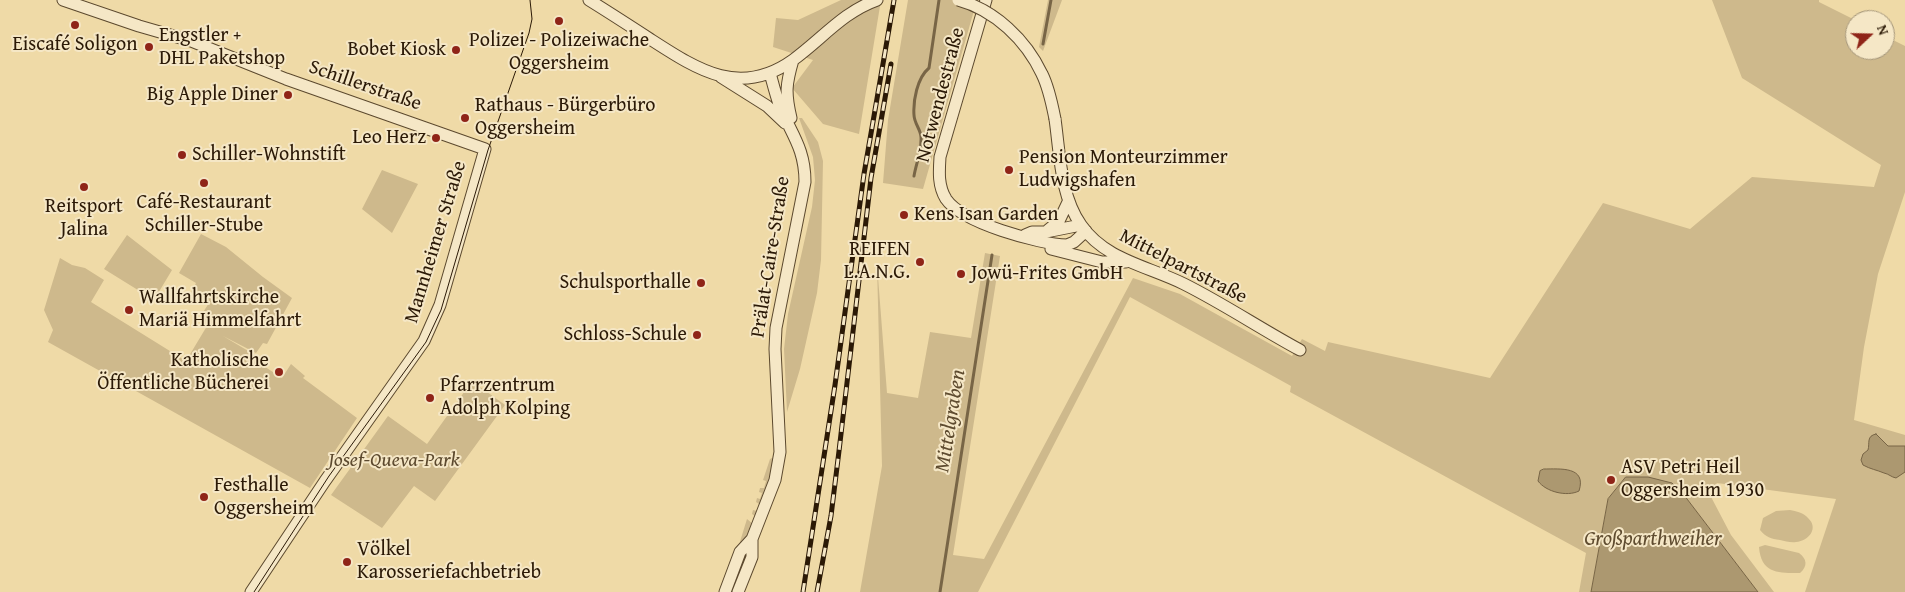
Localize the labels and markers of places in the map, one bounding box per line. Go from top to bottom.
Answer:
marker: Polizei - Polizeiwache Oggersheim [553,15,565,27]
marker: Eiscafé Soligon [69,19,81,31]
place label: Engstler + DHL Paketshop [159,24,285,71]
place label: Polizei - Polizeiwache Oggersheim [469,29,649,76]
place label: Eiscafé Soligon [13,33,137,57]
place label: Bobet Kiosk [348,38,446,62]
marker: Engstler + DHL Paketshop [143,41,155,53]
marker: Bobet Kiosk [450,44,462,56]
place label: Big Apple Diner [147,83,278,107]
marker: Big Apple Diner [282,89,294,101]
place label: Rathaus - Bürgerbüro Oggersheim [475,94,655,141]
marker: Rathaus - Bürgerbüro Oggersheim [459,112,471,124]
place label: Leo Herz [353,126,426,150]
marker: Leo Herz [430,132,442,144]
place label: Schiller-Wohnstift [192,143,346,167]
place label: Pension Monteurzimmer Ludwigshafen [1019,146,1228,193]
marker: Schiller-Wohnstift [176,149,188,161]
marker: Pension Monteurzimmer Ludwigshafen [1003,164,1015,176]
marker: Café-Restaurant Schiller-Stube [198,177,210,189]
marker: Reitsport Jalina [78,181,90,193]
place label: Café-Restaurant Schiller-Stube [137,191,271,238]
place label: Reitsport Jalina [45,195,123,242]
place label: Kens Isan Garden [914,203,1059,227]
marker: Kens Isan Garden [898,209,910,221]
place label: REIFEN L.A.N.G. [844,238,910,285]
marker: REIFEN L.A.N.G. [914,256,926,268]
place label: Jowü-Frites GmbH [971,262,1123,286]
marker: Jowü-Frites GmbH [955,268,967,280]
place label: Schulsporthalle [559,271,691,295]
marker: Schulsporthalle [695,277,707,289]
place label: Wallfahrtskirche Mariä Himmelfahrt [139,286,302,333]
marker: Wallfahrtskirche Mariä Himmelfahrt [123,304,135,316]
place label: Schloss-Schule [563,323,687,347]
marker: Schloss-Schule [691,329,703,341]
place label: Katholische Öffentliche Bücherei [97,349,269,396]
marker: Katholische Öffentliche Bücherei [273,366,285,378]
place label: Pfarrzentrum Adolph Kolping [440,374,570,421]
marker: Pfarrzentrum Adolph Kolping [424,392,436,404]
place label: ASV Petri Heil Oggersheim 1930 [1621,456,1764,503]
place label: Festhalle Oggersheim [214,474,314,521]
marker: ASV Petri Heil Oggersheim 1930 [1605,474,1617,486]
marker: Festhalle Oggersheim [198,491,210,503]
place label: Völkel Karosseriefachbetrieb [357,538,541,585]
marker: Völkel Karosseriefachbetrieb [341,556,353,568]

